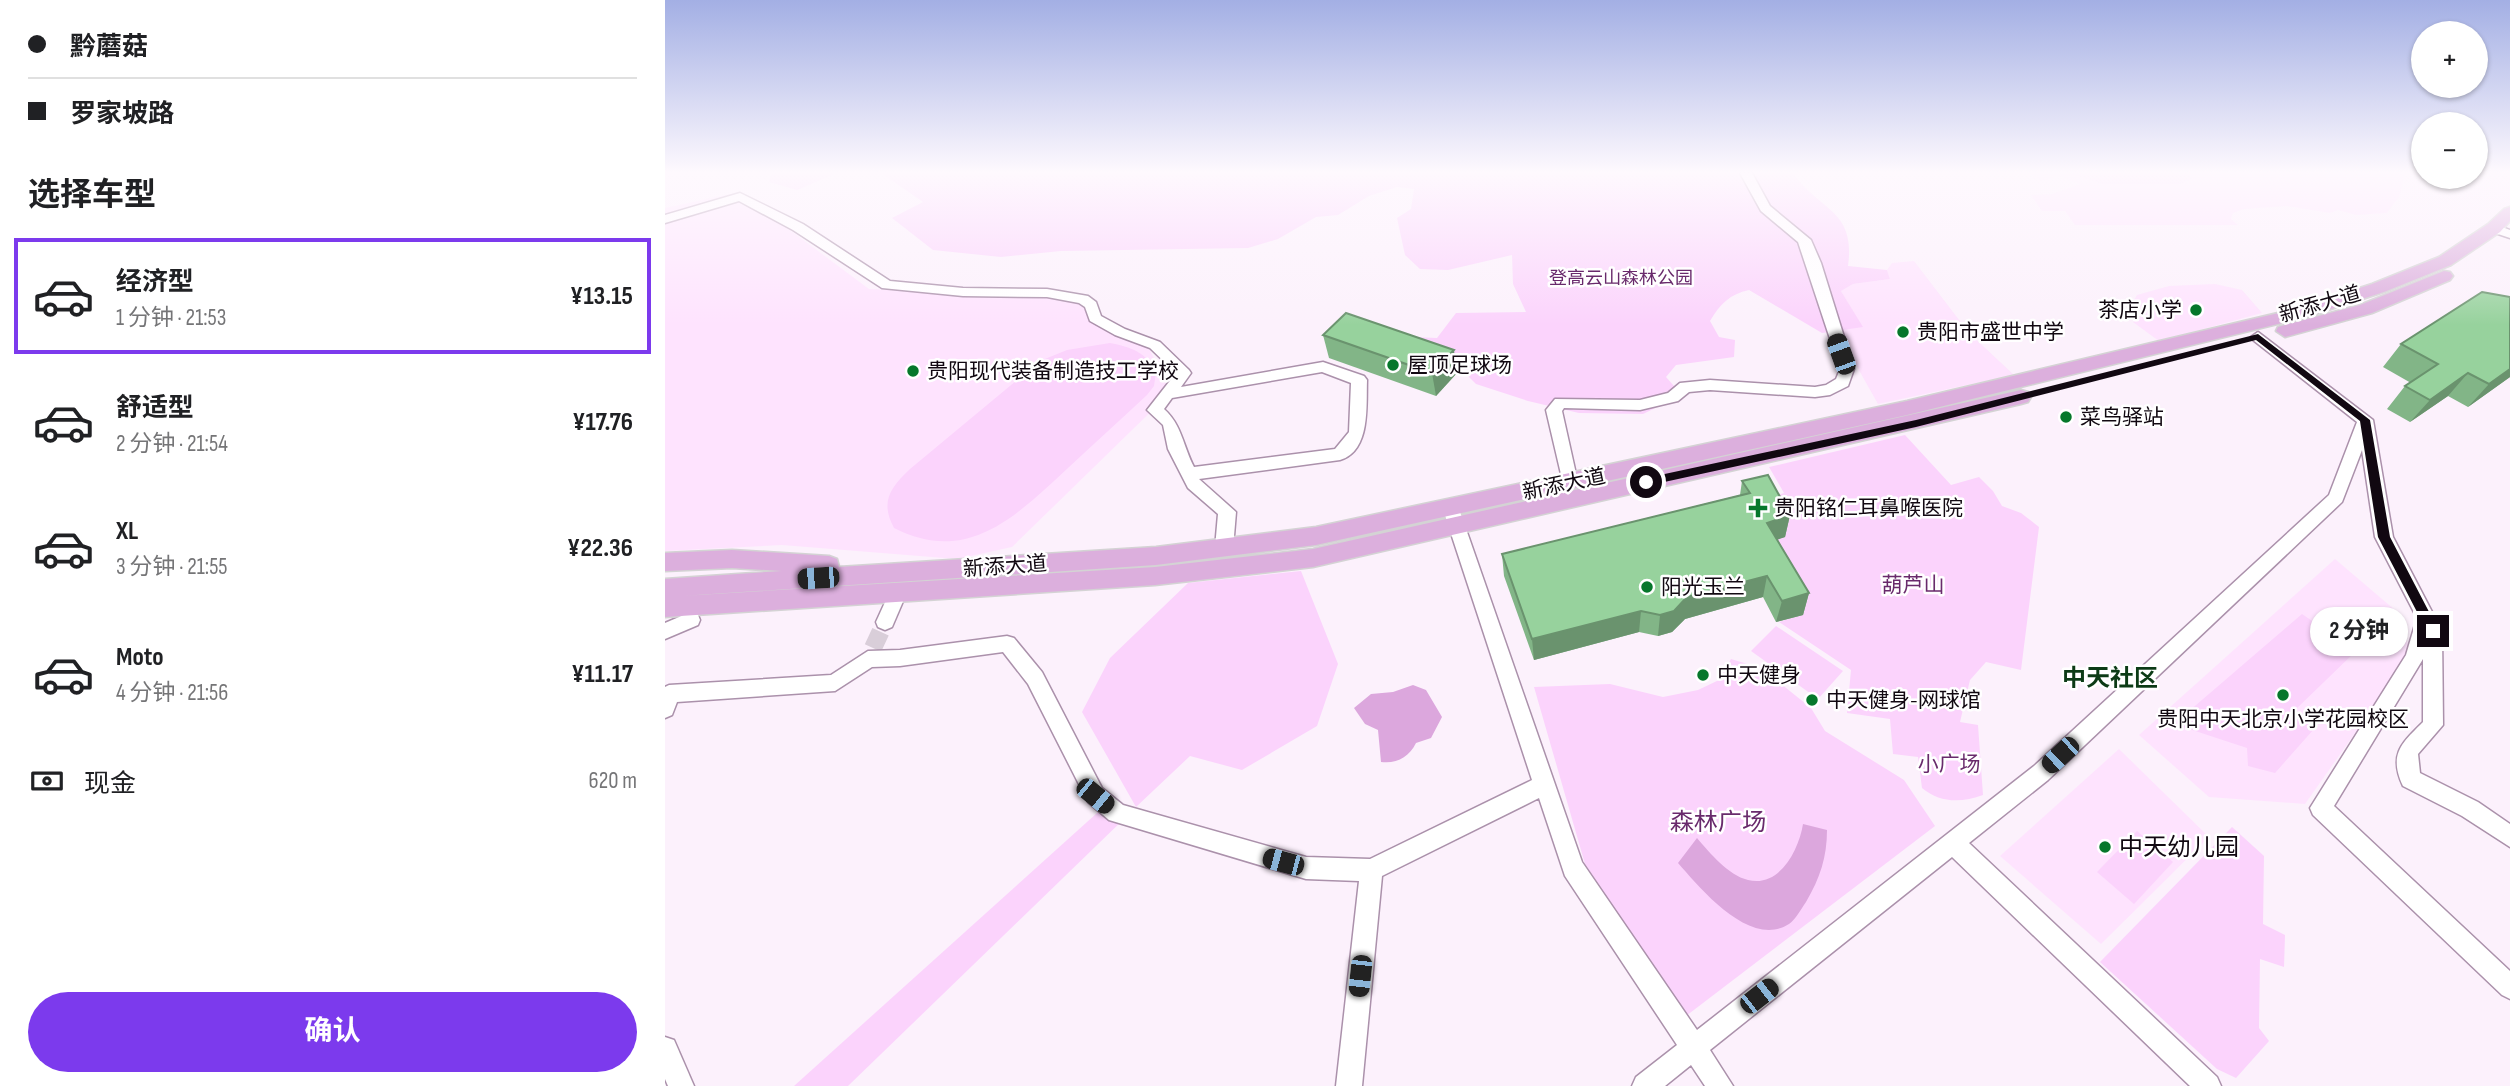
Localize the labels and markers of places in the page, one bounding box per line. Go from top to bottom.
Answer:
place label: 茶店小学 [2098,298,2182,323]
marker: 茶店小学 [2188,302,2204,318]
place label: 贵阳市盛世中学 [1917,320,2064,345]
marker: 贵阳市盛世中学 [1895,324,1911,340]
place label: 屋顶足球场 [1407,353,1512,378]
marker: 屋顶足球场 [1385,357,1401,373]
place label: 贵阳现代装备制造技工学校 [927,359,1179,384]
marker: 贵阳现代装备制造技工学校 [905,363,921,379]
place label: 菜鸟驿站 [2080,405,2164,430]
marker: 菜鸟驿站 [2058,409,2074,425]
place label: 贵阳铭仁耳鼻喉医院 [1774,496,1963,521]
marker: 贵阳铭仁耳鼻喉医院 [1748,498,1768,518]
place label: 阳光玉兰 [1661,575,1745,600]
marker: 阳光玉兰 [1639,579,1655,595]
place label: 中天健身 [1717,663,1801,688]
marker: 中天健身 [1695,667,1711,683]
marker: 贵阳中天北京小学花园校区 [2275,687,2291,703]
place label: 中天健身-网球馆 [1826,688,1981,713]
marker: 中天健身-网球馆 [1804,692,1820,708]
place label: 贵阳中天北京小学花园校区 [2157,707,2409,732]
place label: 中天幼儿园 [2119,833,2239,862]
marker: 中天幼儿园 [2097,839,2113,855]

